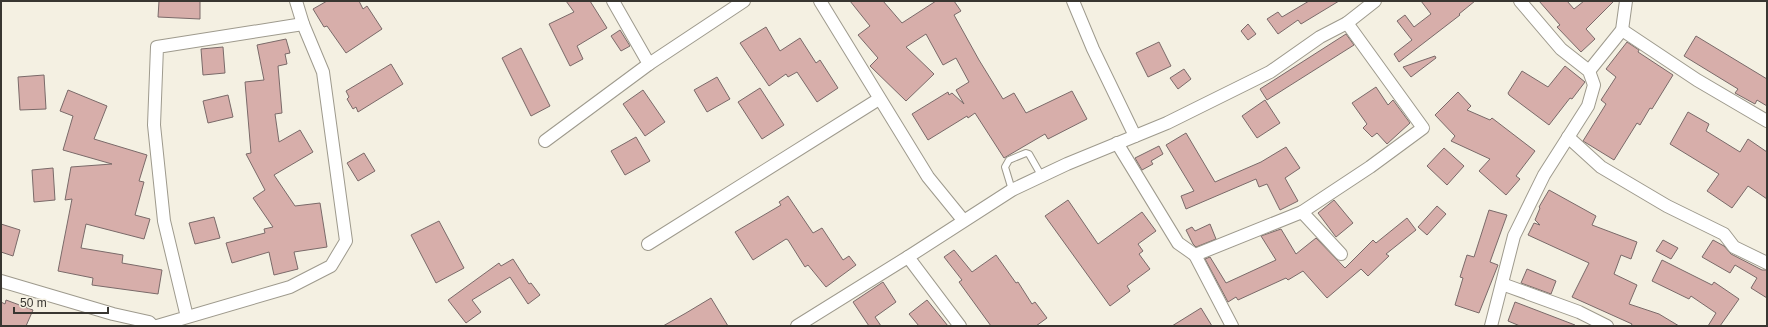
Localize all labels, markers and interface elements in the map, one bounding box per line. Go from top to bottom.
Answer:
scale bar [14,289,108,315]
text: 50 m [20,296,47,310]

